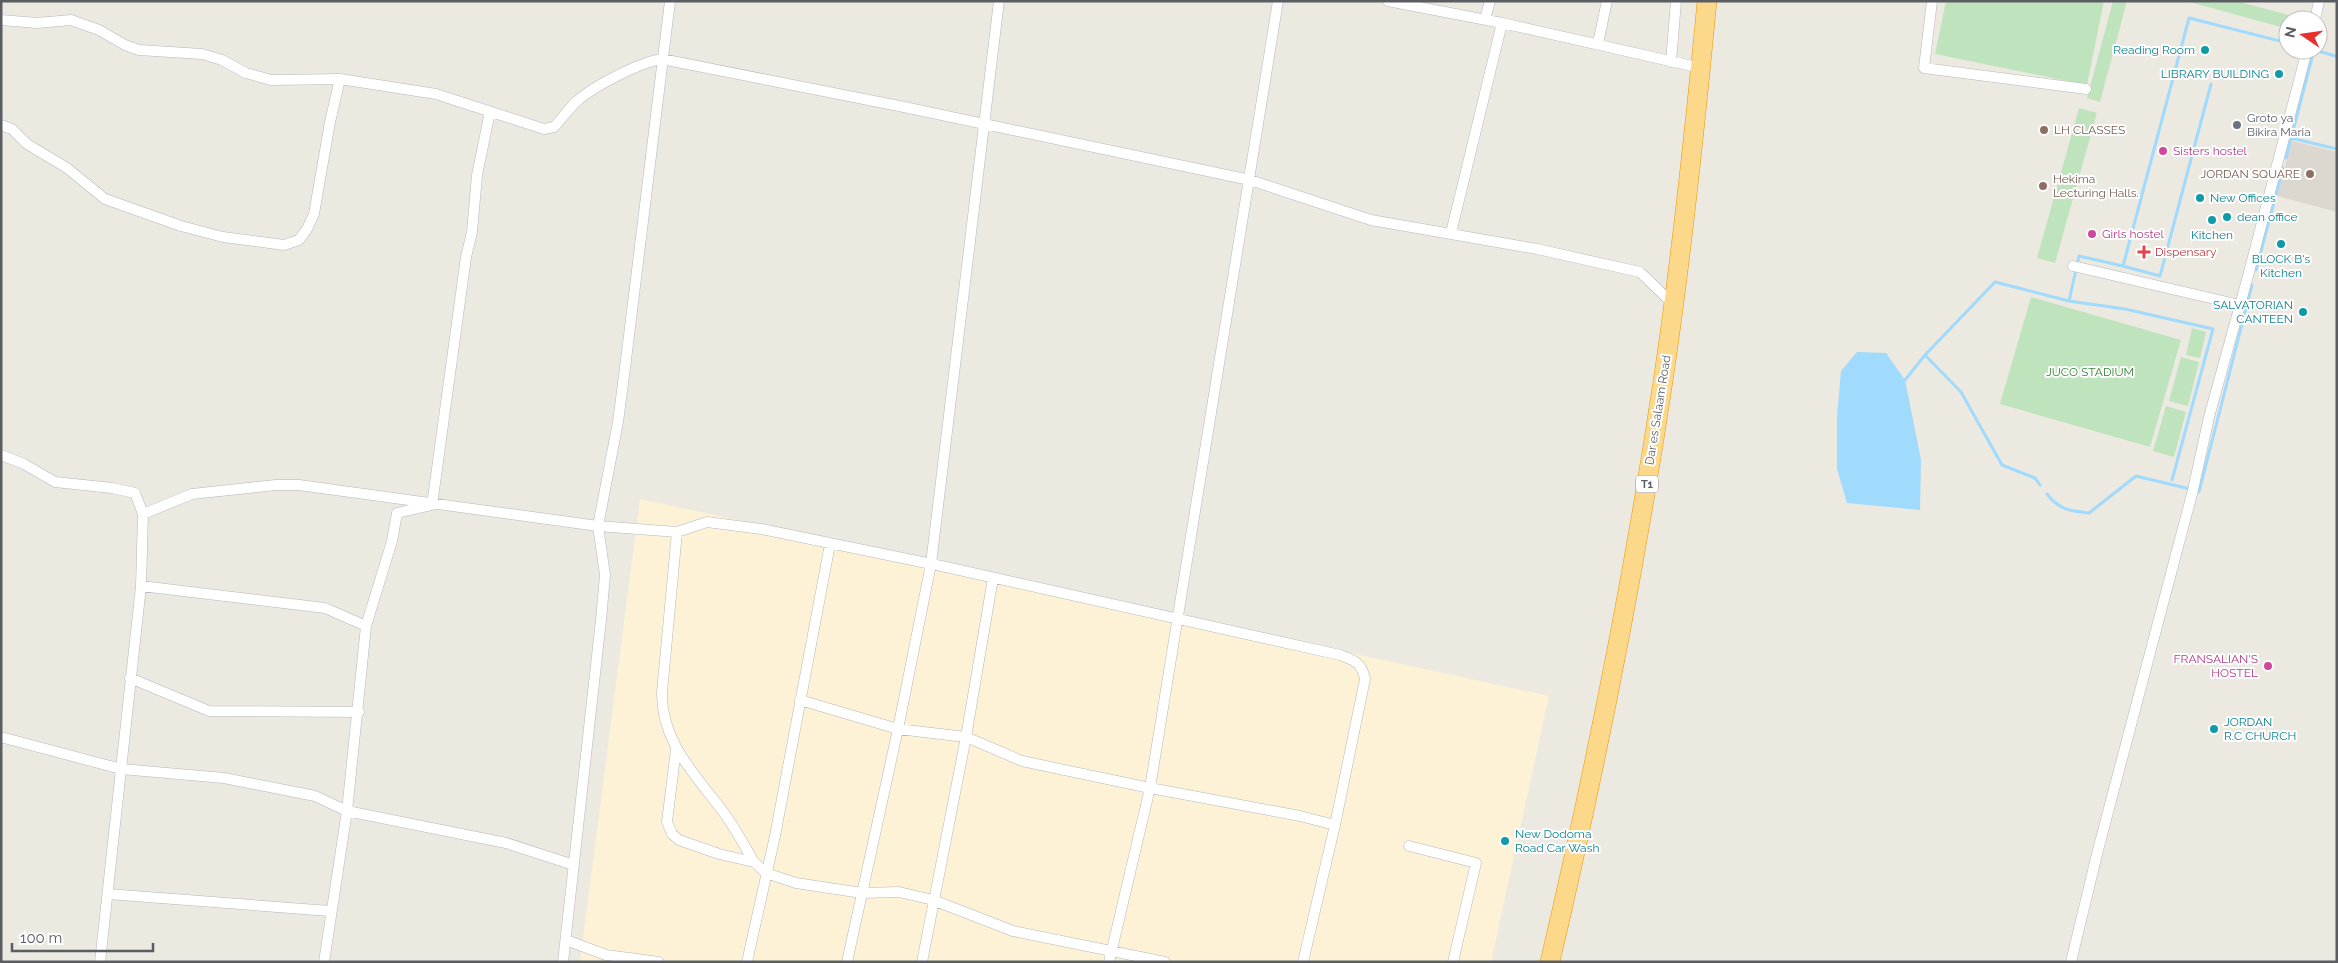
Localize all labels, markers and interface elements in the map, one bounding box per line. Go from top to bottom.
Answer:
north arrow [2278,10,2328,60]
text: N [2281,25,2299,39]
place label: Reading Room [2113,43,2195,57]
marker: Reading Room [2199,44,2211,56]
place label: LIBRARY BUILDING [2161,67,2269,81]
marker: LIBRARY BUILDING [2273,68,2285,80]
place label: Groto ya Bikira Maria [2247,111,2311,139]
marker: Groto ya Bikira Maria [2231,119,2243,131]
place label: LH CLASSES [2054,123,2125,137]
marker: LH CLASSES [2038,124,2050,136]
place label: Sisters hostel [2173,144,2248,158]
marker: Sisters hostel [2157,145,2169,157]
place label: JORDAN SQUARE [2200,167,2300,181]
marker: JORDAN SQUARE [2304,168,2316,180]
place label: Hekima Lecturing Halls. [2053,172,2139,200]
marker: Hekima Lecturing Halls. [2037,180,2049,192]
place label: New Offices [2210,191,2276,205]
marker: New Offices [2194,192,2206,204]
place label: dean office [2237,210,2298,224]
marker: dean office [2221,211,2233,223]
marker: Kitchen [2206,214,2218,226]
place label: Girls hostel [2102,227,2164,241]
marker: Girls hostel [2086,228,2098,240]
place label: Kitchen [2191,228,2233,242]
marker: BLOCK B's Kitchen [2275,238,2287,250]
marker: Dispensary [2137,245,2151,259]
place label: Dispensary [2155,245,2217,259]
place label: BLOCK B's Kitchen [2252,252,2310,280]
place label: SALVATORIAN CANTEEN [2213,298,2293,326]
marker: SALVATORIAN CANTEEN [2297,306,2309,318]
street label: Dar es Salaam Road [1642,354,1674,466]
park label: JUCO STADIUM [2046,365,2134,379]
road number: T1 [1636,476,1658,492]
place label: FRANSALIAN'S HOSTEL [2174,652,2258,680]
marker: FRANSALIAN'S HOSTEL [2262,660,2274,672]
place label: JORDAN R.C CHURCH [2224,715,2296,743]
marker: JORDAN R.C CHURCH [2208,723,2220,735]
place label: New Dodoma Road Car Wash [1515,827,1599,855]
marker: New Dodoma Road Car Wash [1499,835,1511,847]
scale bar [12,920,154,952]
text: 100 m [20,929,62,947]

